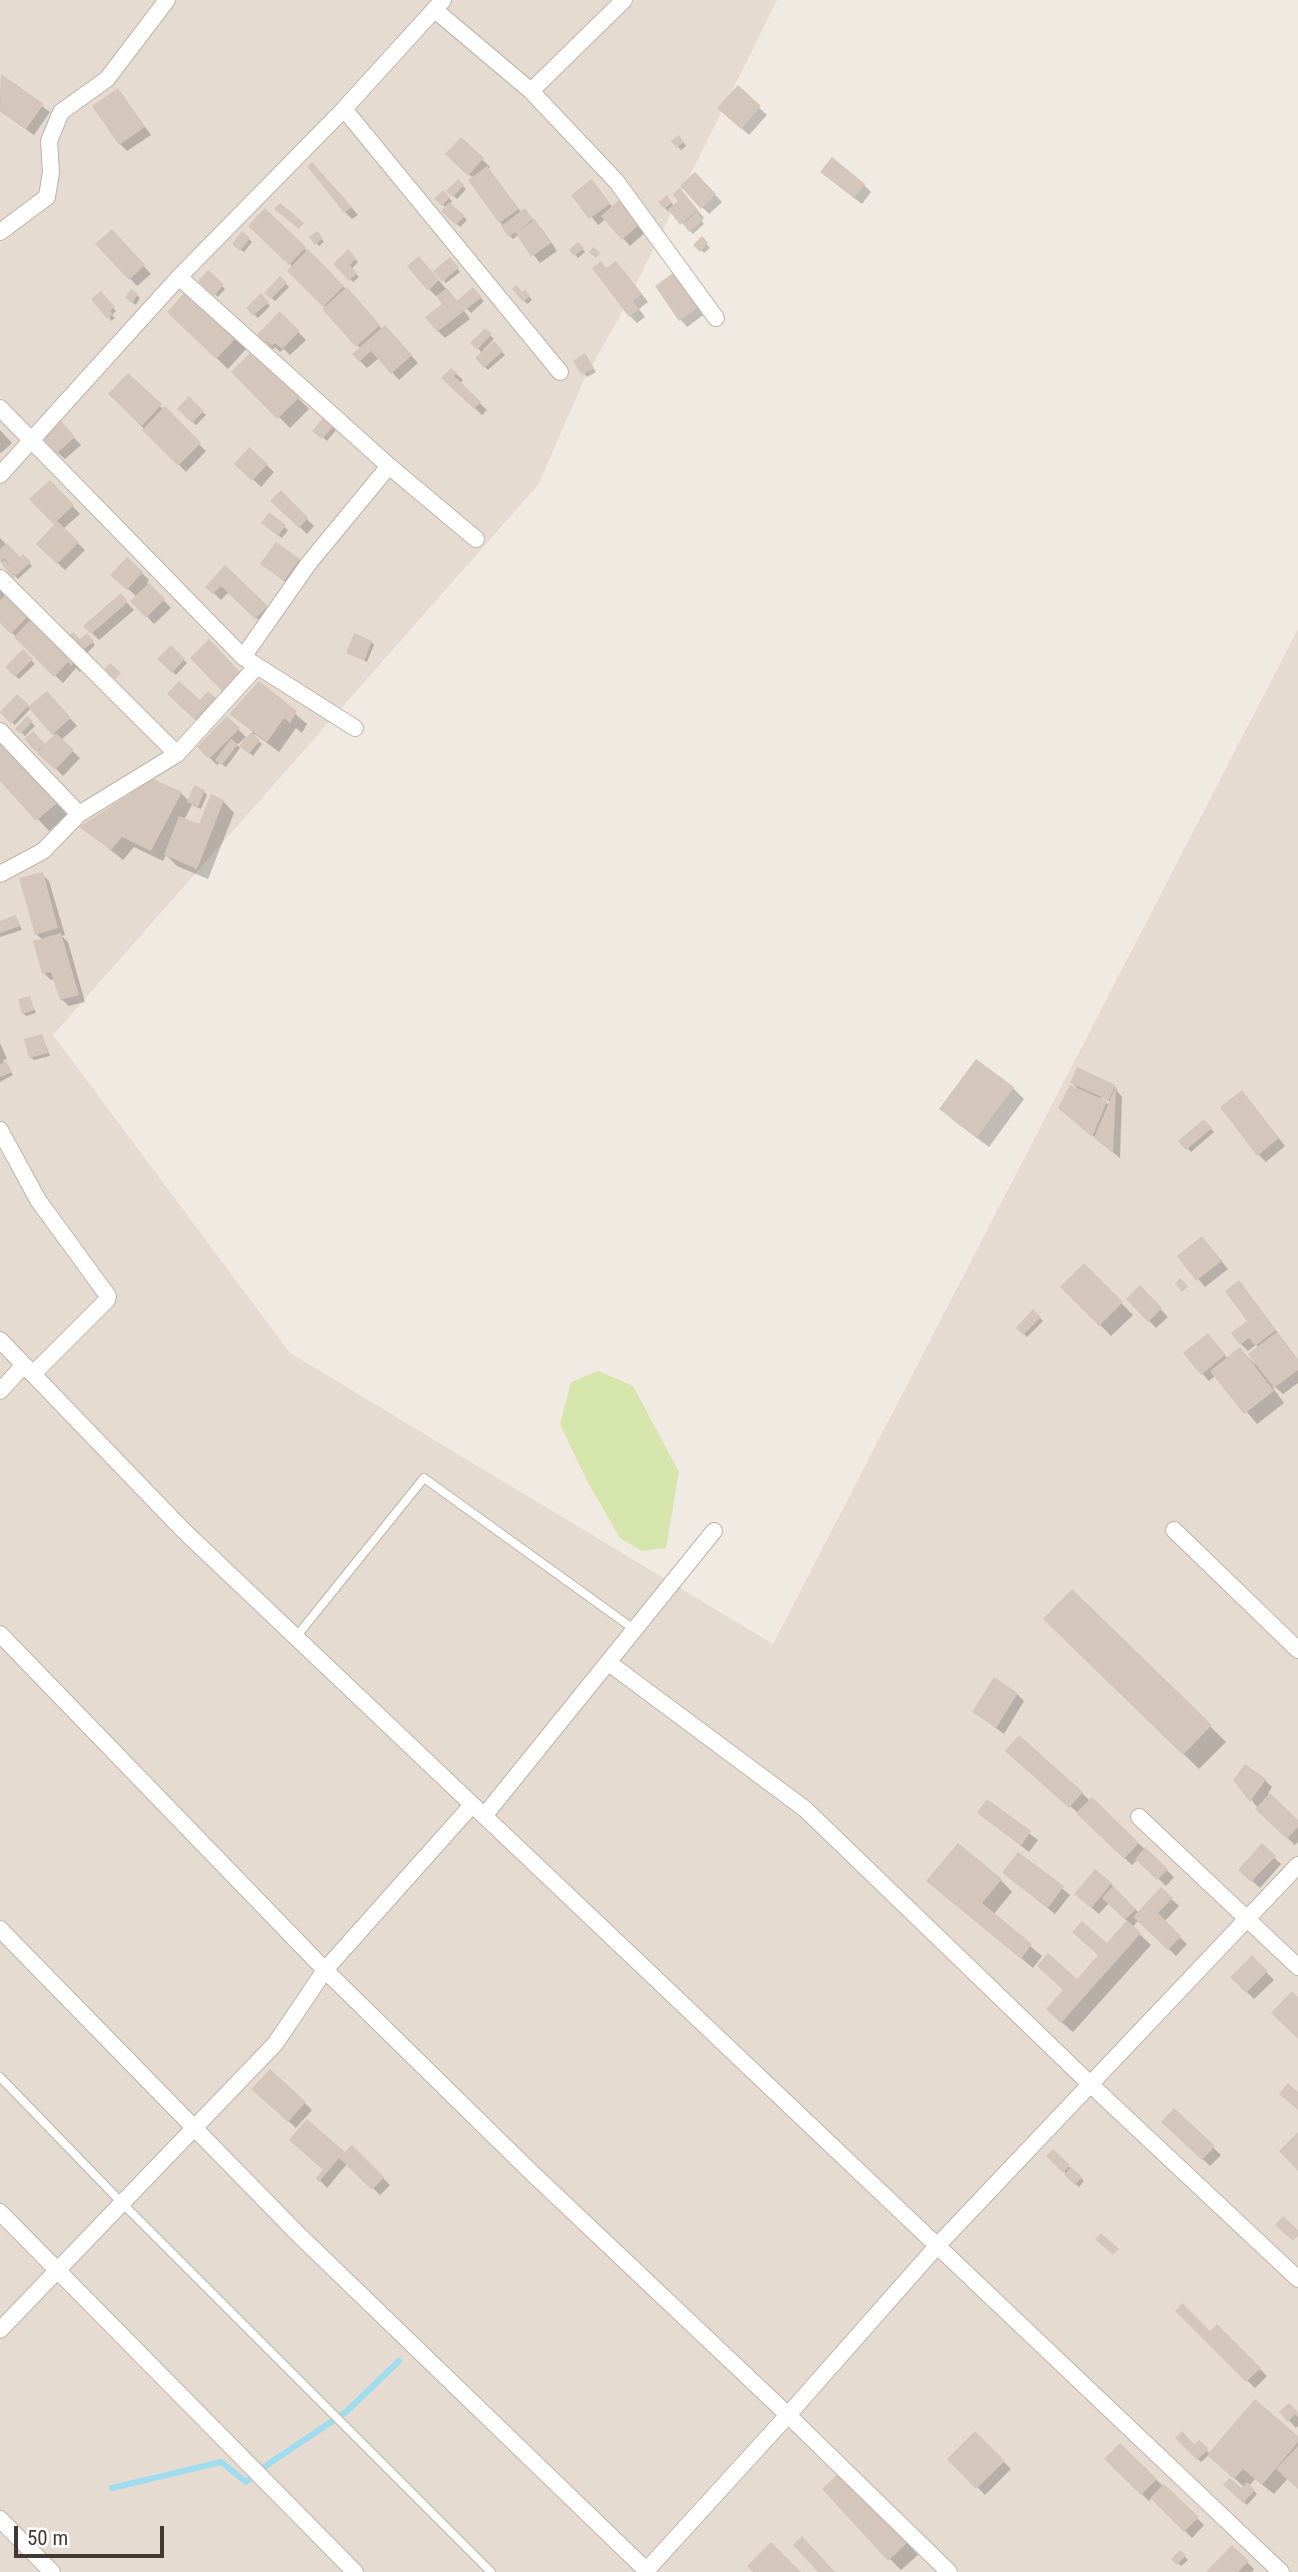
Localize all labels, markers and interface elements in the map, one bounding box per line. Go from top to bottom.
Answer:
scale bar [18,2512,168,2556]
text: 50 m [27,2526,68,2550]

